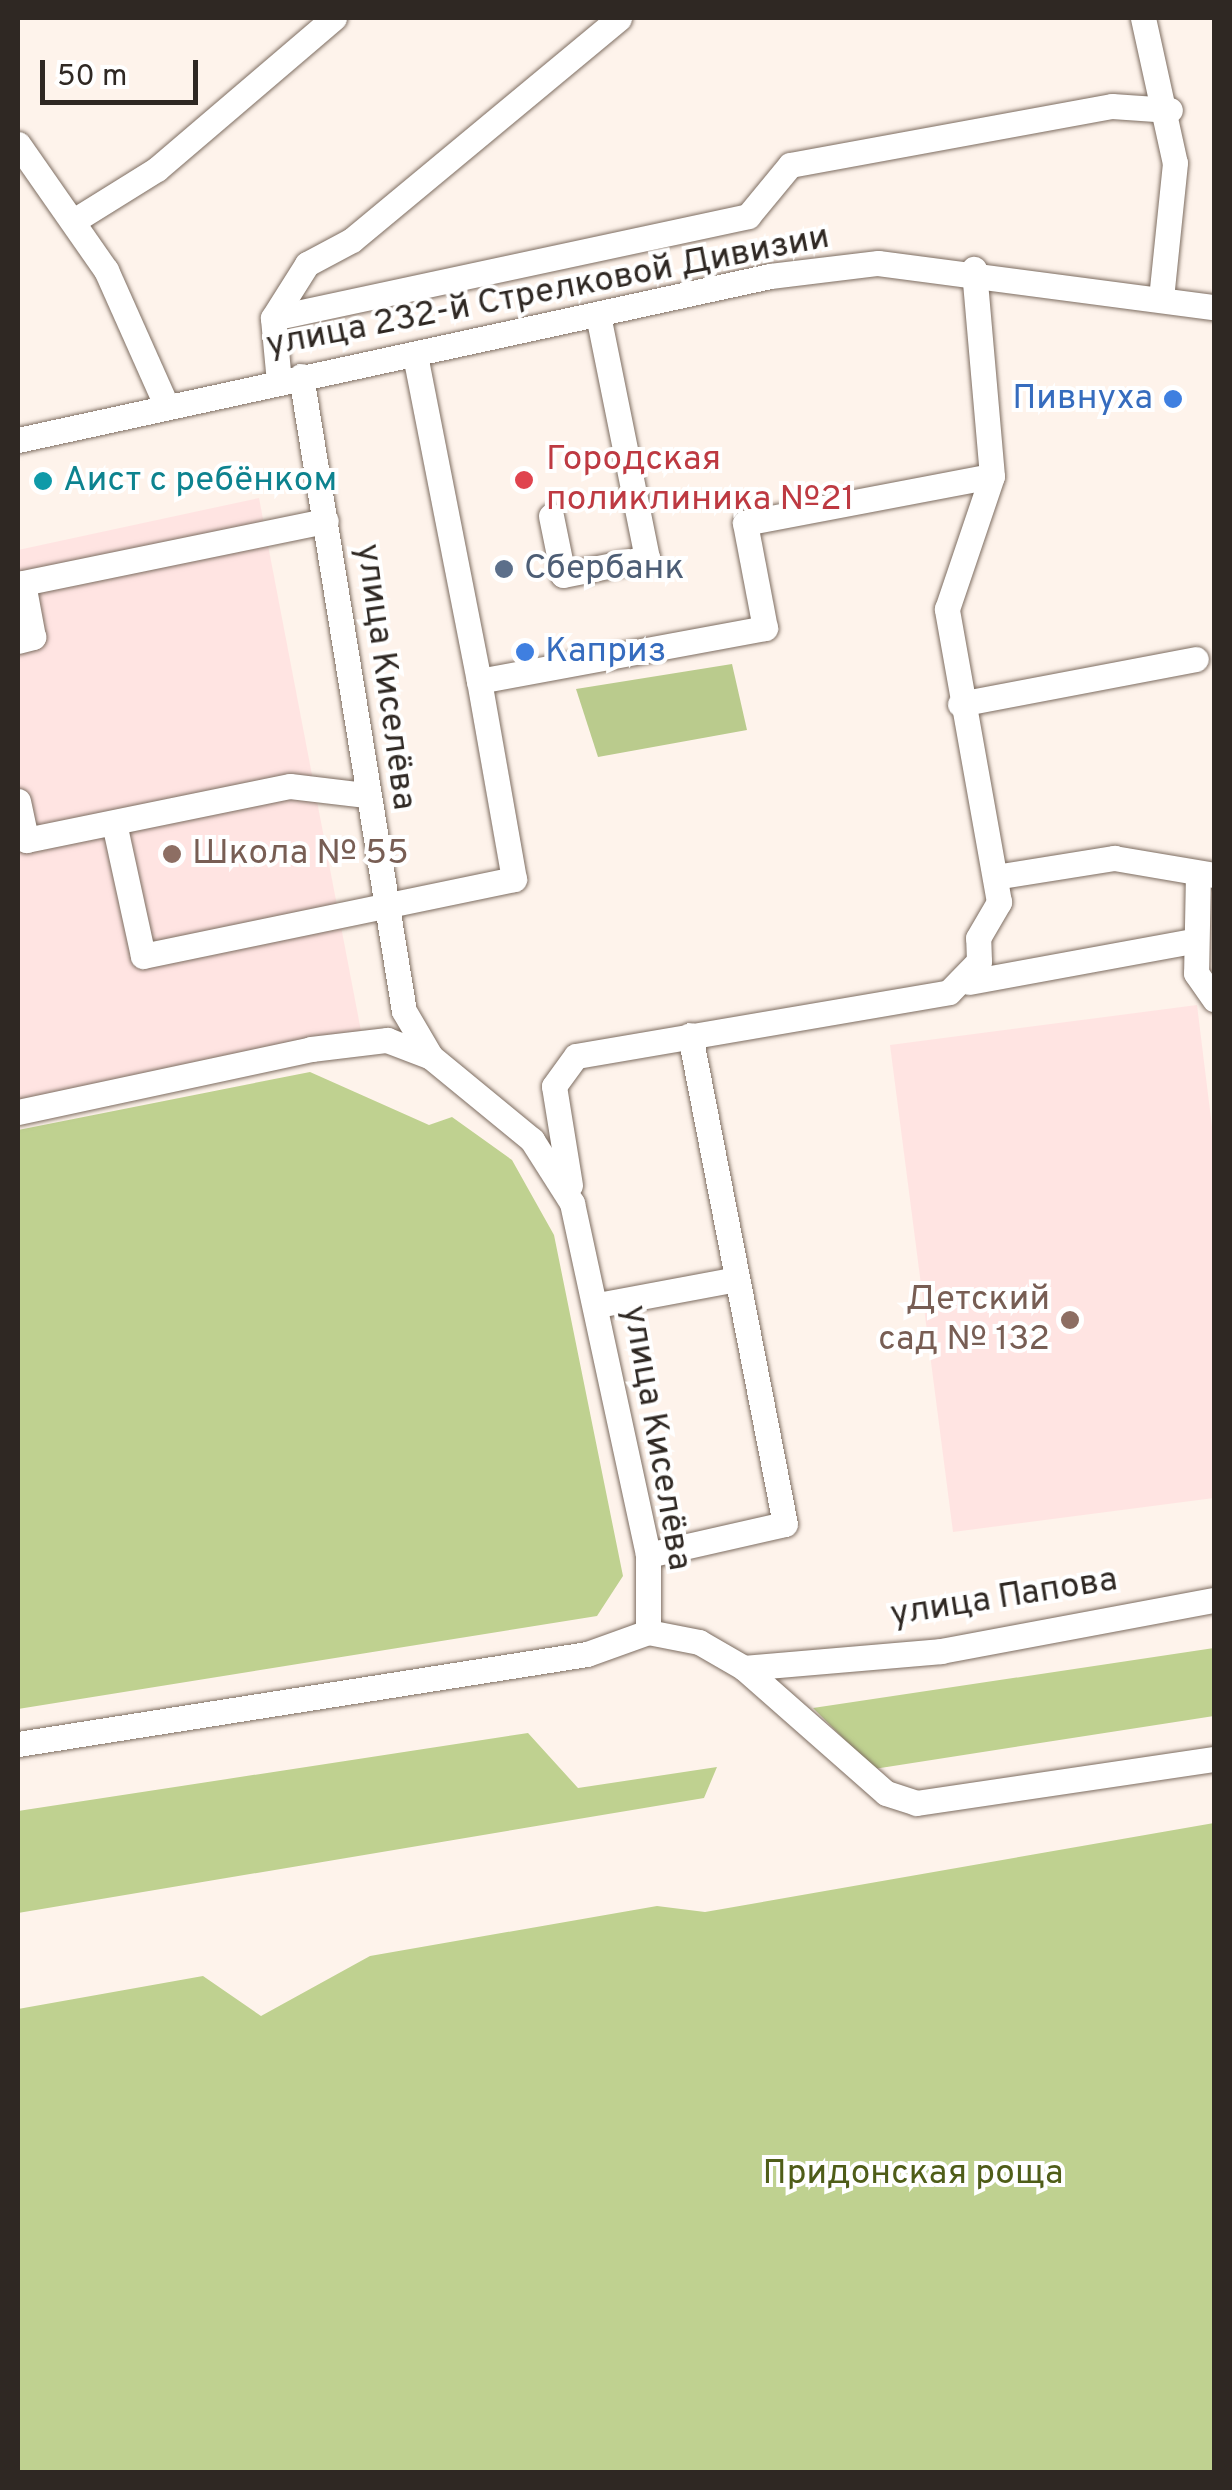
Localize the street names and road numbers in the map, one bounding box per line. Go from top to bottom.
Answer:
street label: улица 232-й Стрелковой Дивизии [263,217,833,367]
street label: улица Киселёва [346,541,424,813]
street label: улица Киселёва [612,1302,700,1574]
street label: улица Папова [888,1559,1120,1637]

